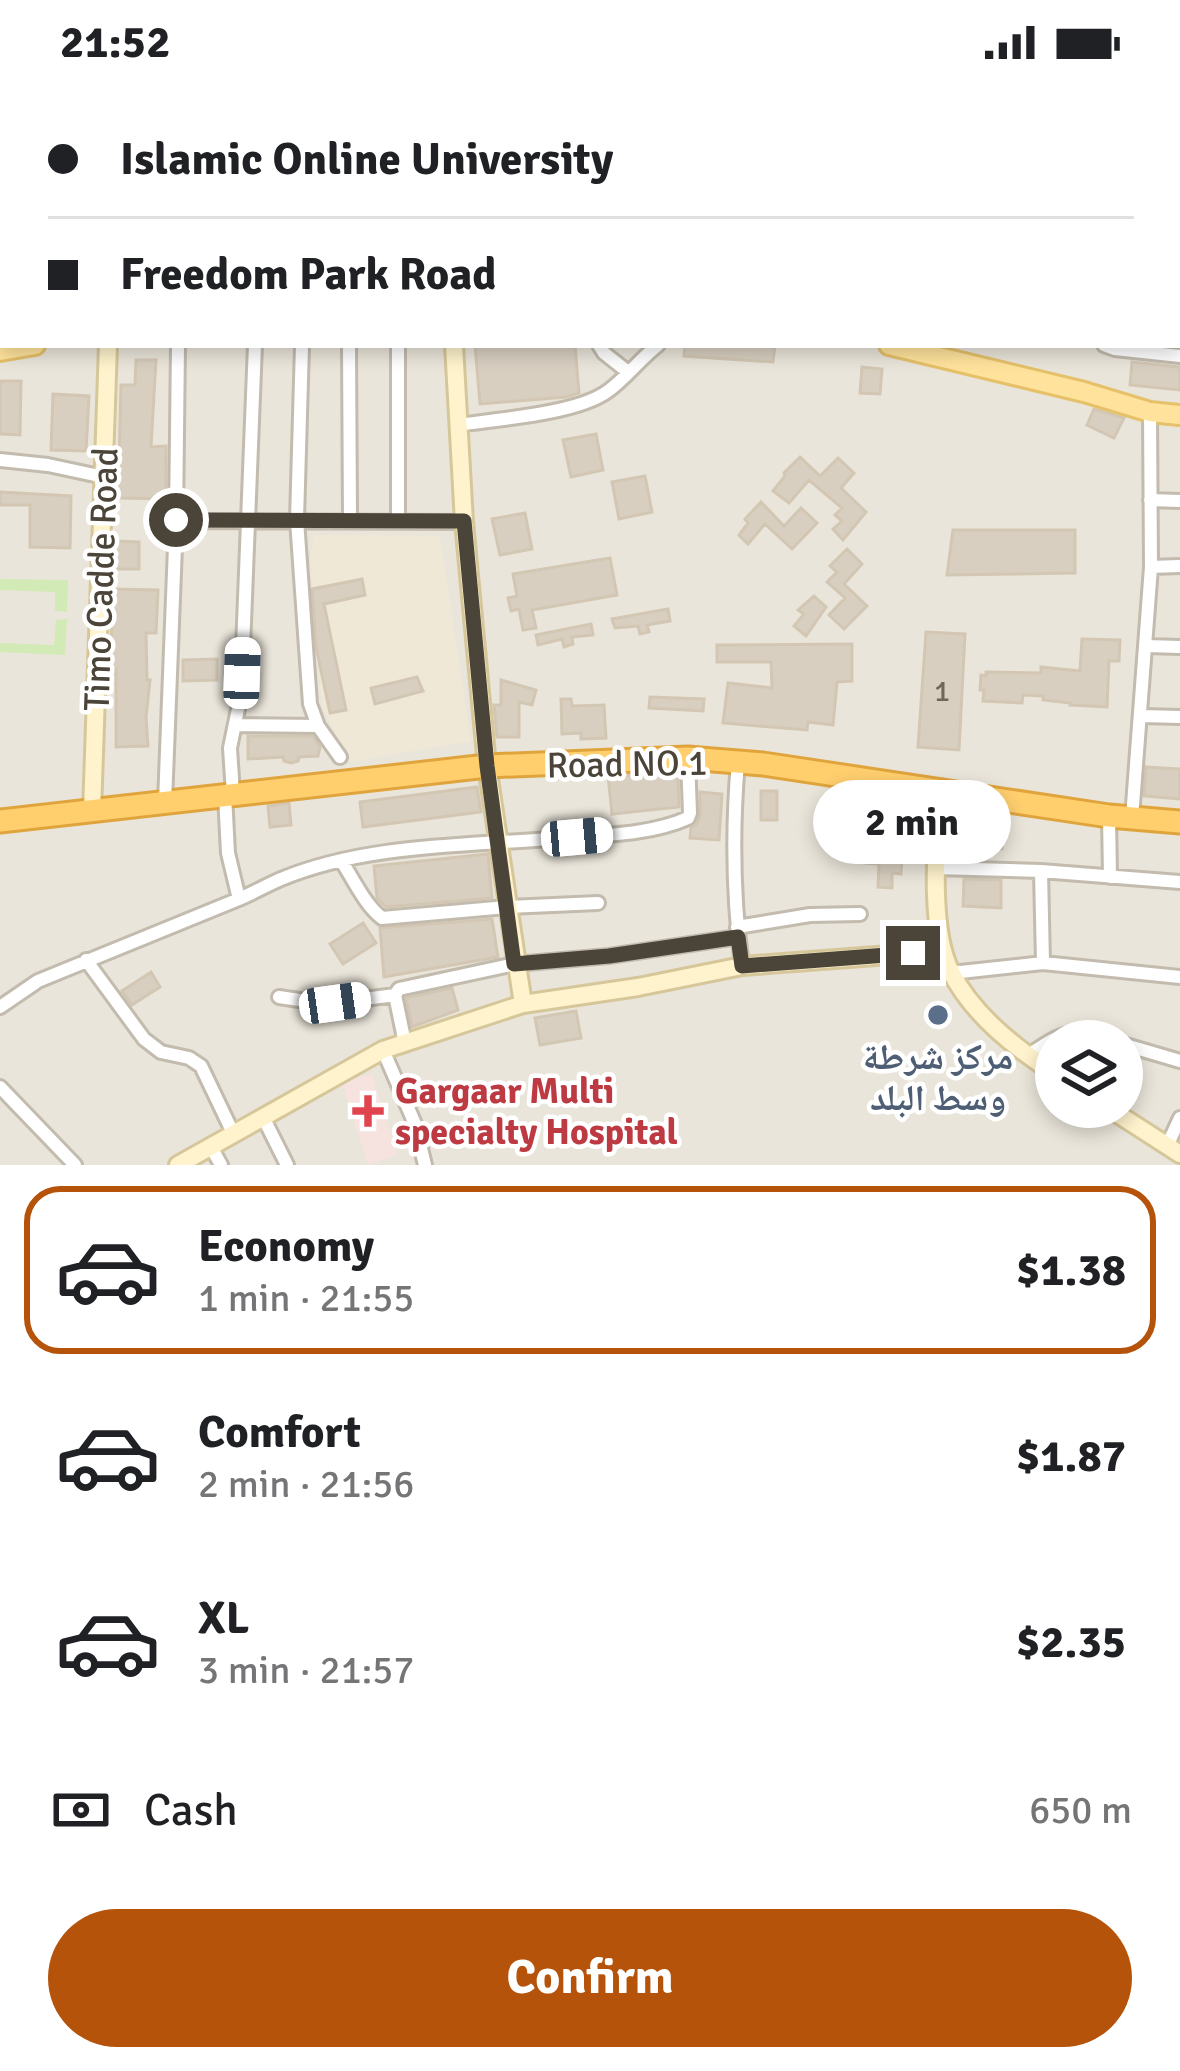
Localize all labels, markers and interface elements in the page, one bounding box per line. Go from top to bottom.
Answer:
text: 21:52 [60,15,170,70]
text: Islamic Online University [120,132,613,187]
text: Freedom Park Road [120,247,496,302]
street label: Timo Cadde Road [74,447,129,712]
route start [149,493,203,547]
car [223,636,261,710]
house number: 1 [934,673,950,710]
street label: Road NO.1 [546,741,708,788]
callout: 2 min [814,779,1012,863]
text: 2 min [865,798,959,846]
car [540,816,614,858]
route end [886,926,940,980]
car [297,980,373,1026]
marker: مركز شرطة وسط البلد [925,1002,951,1028]
map controls [1035,1020,1143,1128]
button: layers [1035,1020,1143,1128]
place label: مركز شرطة وسط البلد [863,1035,1013,1121]
place label: Gargaar Multi specialty Hospital [395,1069,678,1155]
marker: Gargaar Multi specialty Hospital [352,1095,384,1127]
icon: car [54,1216,162,1324]
text: Economy [198,1219,374,1274]
text: $1.38 [1016,1243,1126,1298]
text: 1 min · 21:55 [198,1274,414,1322]
icon: car [54,1402,162,1510]
text: Comfort [198,1405,361,1460]
text: $1.87 [1016,1429,1126,1484]
text: 2 min · 21:56 [198,1460,414,1508]
icon: car [54,1588,162,1696]
text: XL [198,1591,249,1646]
text: $2.35 [1016,1615,1126,1670]
text: 3 min · 21:57 [198,1646,414,1694]
icon: cash [48,1777,114,1843]
text: Cash [144,1783,238,1838]
text: 650 m [1029,1786,1132,1834]
button: Confirm [48,1909,1132,2047]

